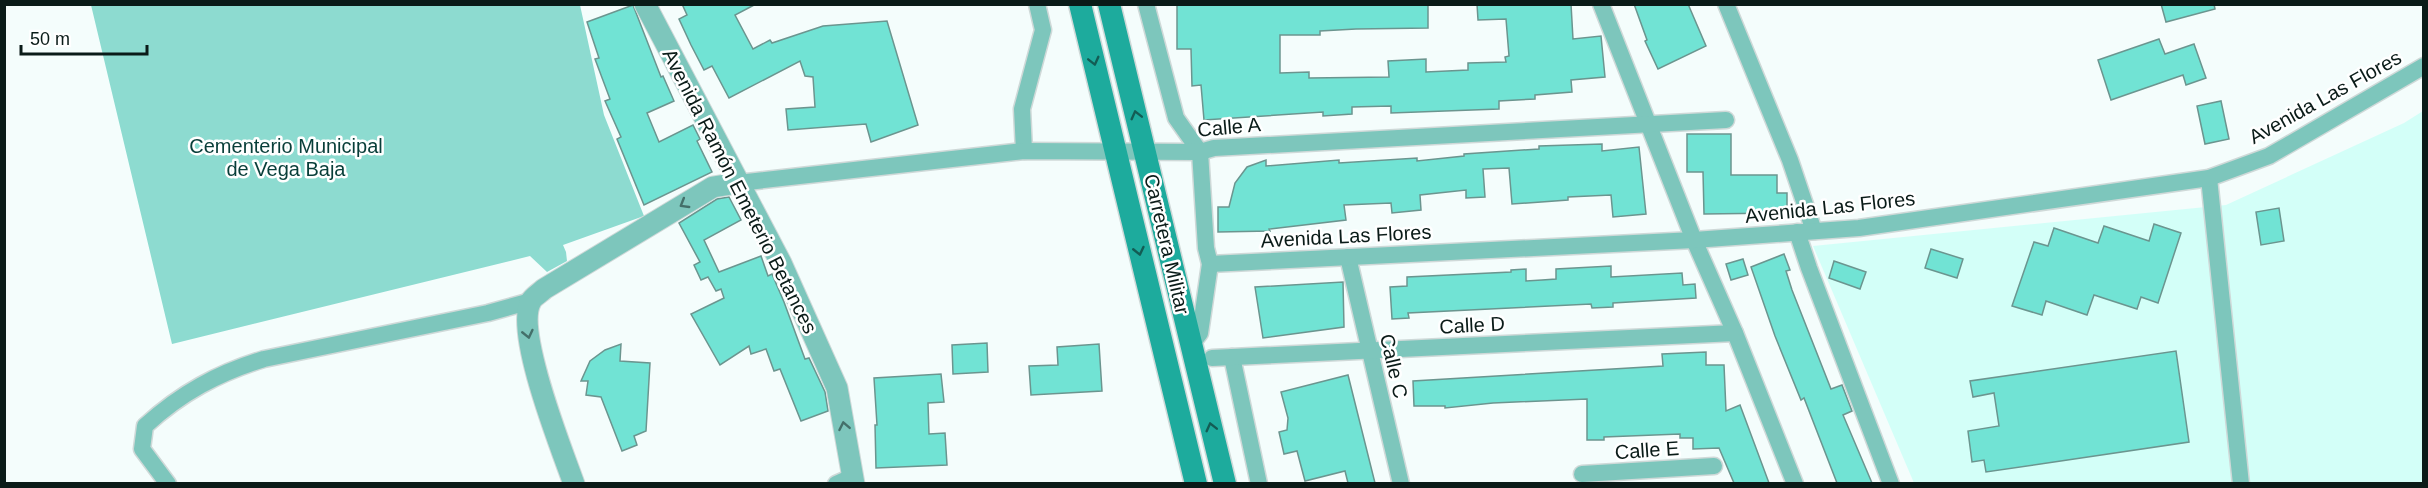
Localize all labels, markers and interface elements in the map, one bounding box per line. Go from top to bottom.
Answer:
scale bar [21,18,147,56]
text: 50 m [30,29,70,49]
street label: Avenida Ramón Emeterio Betances [658,45,822,337]
street label: Avenida Las Flores [2245,46,2405,148]
one-way arrow [1086,56,1099,66]
one-way arrow [1130,110,1143,120]
street label: Calle A [1196,113,1262,141]
park label: Cementerio Municipal de Vega Baja [189,135,383,180]
street label: Carretera Militar [1140,172,1194,317]
street label: Avenida Las Flores [1744,187,1916,227]
one-way arrow [680,197,690,209]
street label: Avenida Las Flores [1260,221,1432,251]
one-way arrow [1132,246,1145,256]
street label: Calle D [1439,312,1505,338]
one-way arrow [521,329,534,339]
street label: Calle C [1376,332,1412,400]
one-way arrow [838,421,851,431]
one-way arrow [1205,422,1218,432]
street label: Calle E [1614,437,1680,463]

